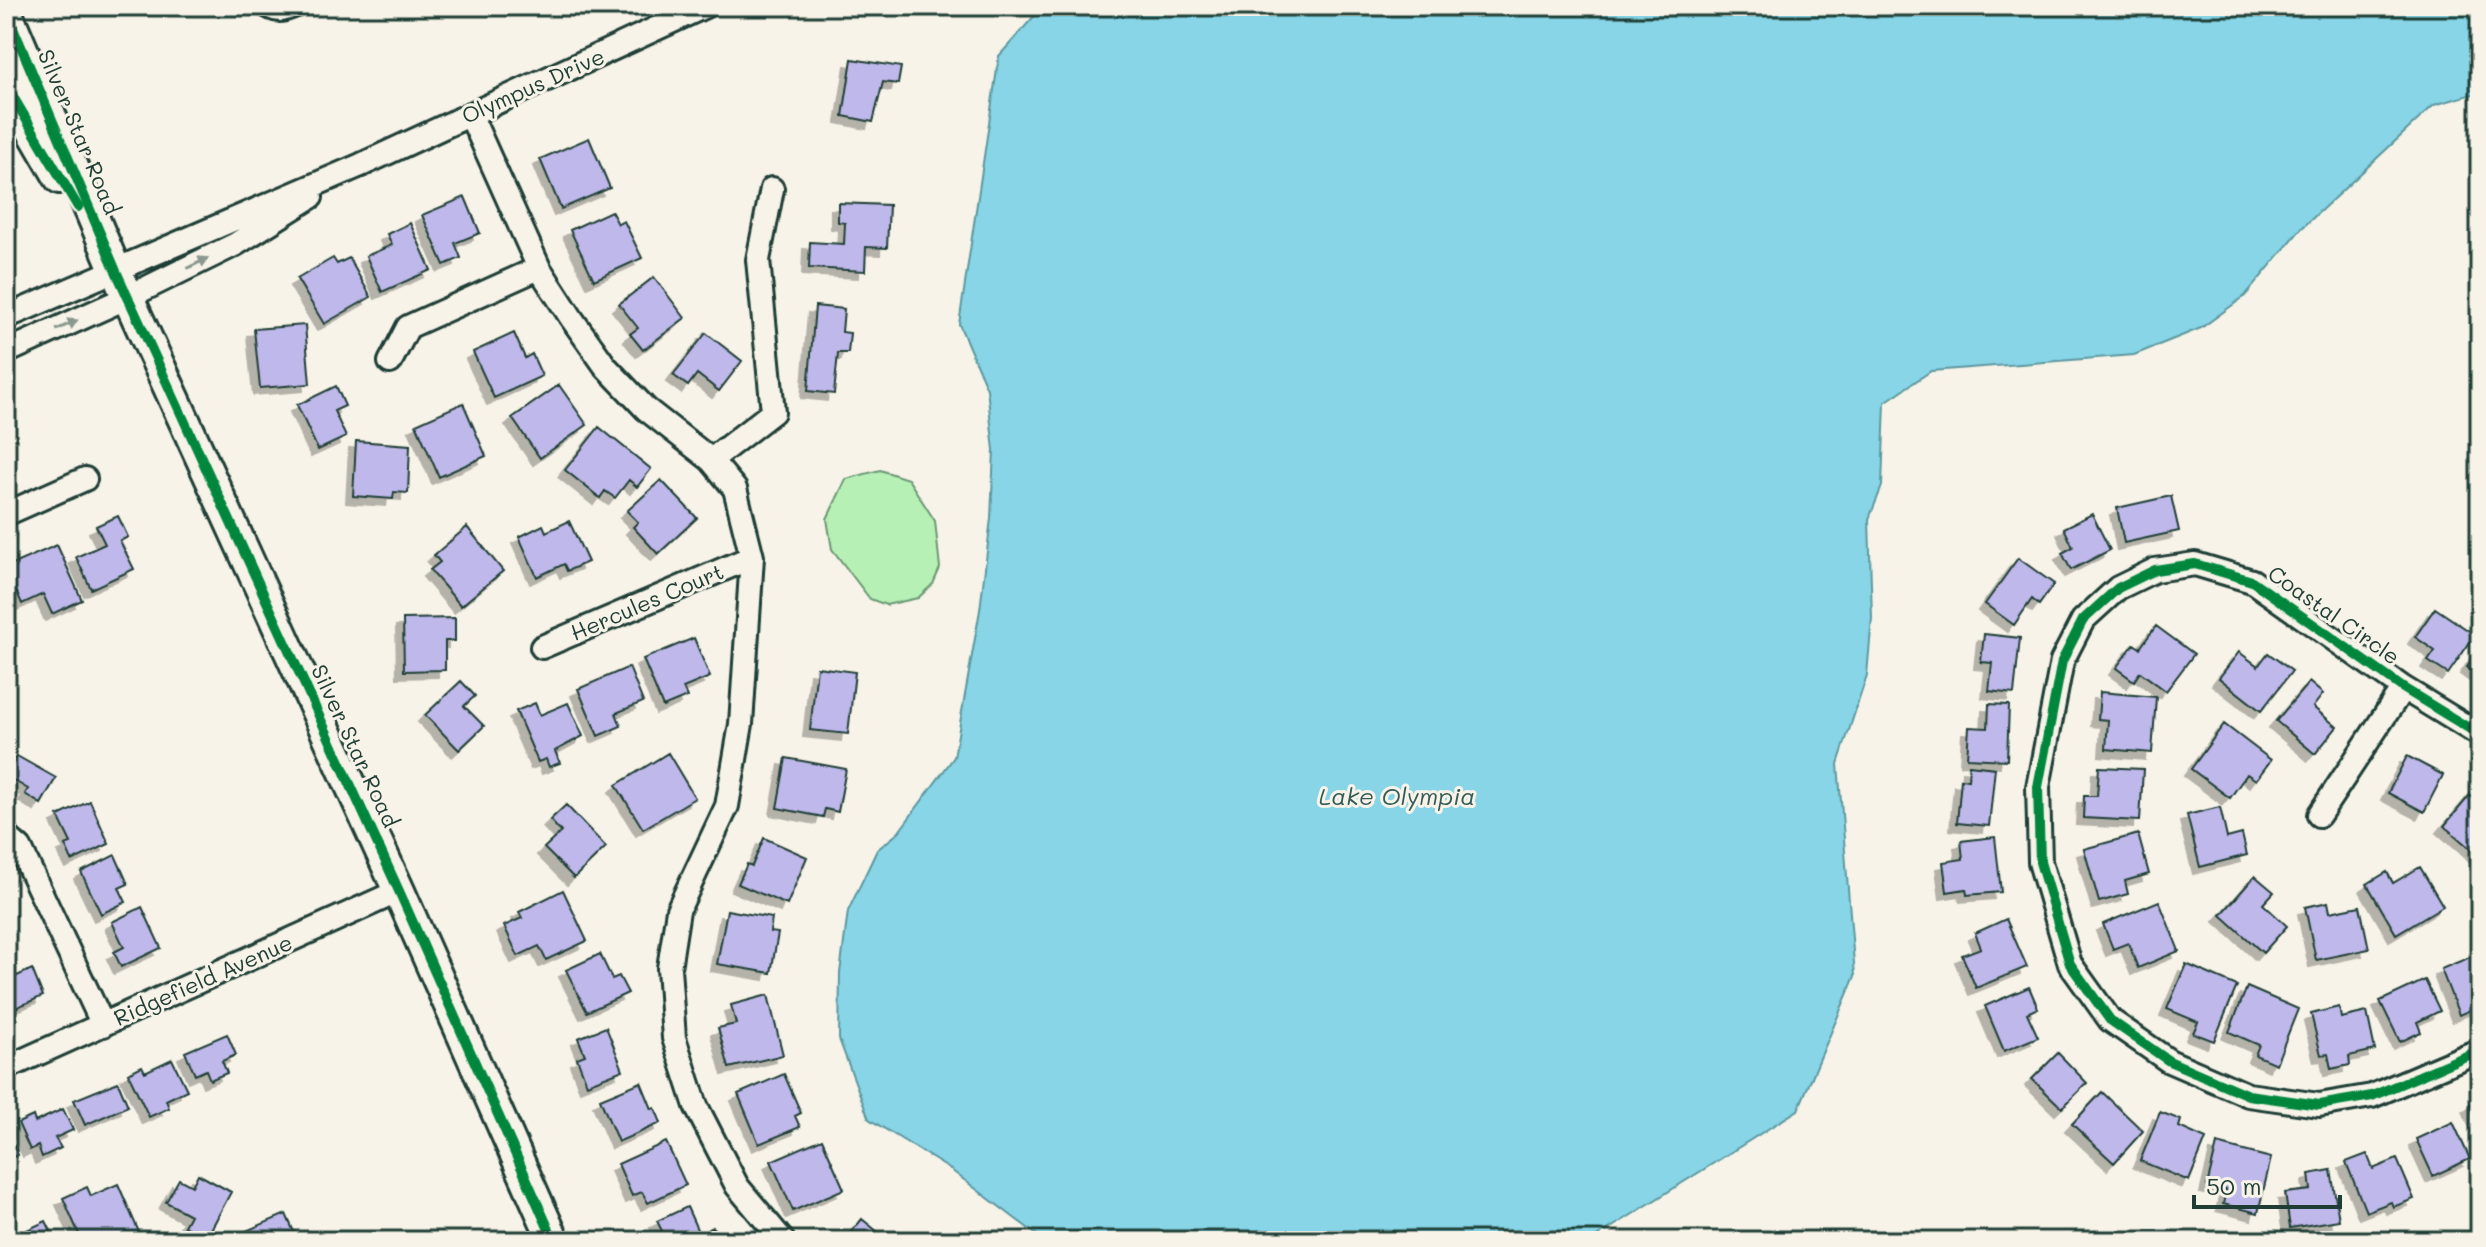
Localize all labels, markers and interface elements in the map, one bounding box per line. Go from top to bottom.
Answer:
street label: Olympus Drive [457,41,609,130]
street label: Silver Star Road [32,45,127,219]
one-way arrow [186,256,209,270]
one-way arrow [55,318,79,332]
street label: Hercules Court [566,556,728,647]
street label: Coastal Circle [2263,558,2406,671]
street label: Silver Star Road [305,660,406,832]
water label: Lake Olympia [1319,780,1475,811]
street label: Ridgefield Avenue [109,927,297,1032]
scale bar [2194,1159,2340,1209]
text: 50 m [2206,1170,2262,1201]

